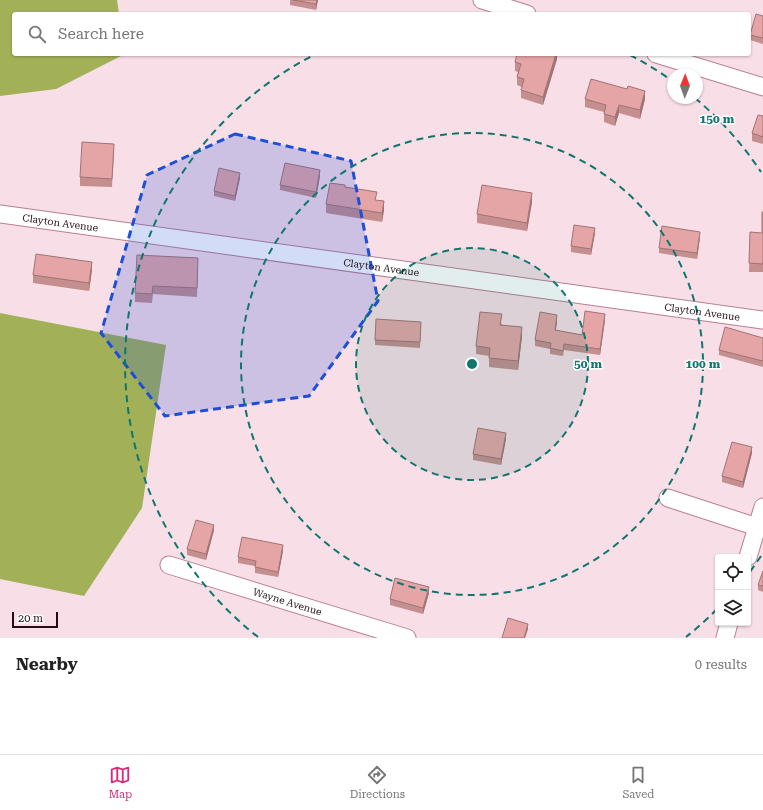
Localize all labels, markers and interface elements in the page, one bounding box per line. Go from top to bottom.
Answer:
search box [12,12,751,56]
icon: search [26,23,48,45]
text: Search here [58,25,144,43]
north arrow [667,68,703,104]
text: 150 m [700,112,735,126]
street label: Clayton Avenue [22,212,99,233]
street label: Clayton Avenue [343,256,420,278]
street label: Clayton Avenue [664,301,741,322]
centre of rings [465,357,479,371]
text: 50 m [574,357,602,371]
text: 100 m [686,357,721,371]
map controls [715,554,751,626]
button: locate [715,554,751,590]
street label: Wayne Avenue [252,586,324,617]
button: layers [715,590,751,626]
scale bar [12,610,58,629]
text: 20 m [18,612,43,625]
text: Nearby [16,654,78,674]
text: 0 results [695,657,747,672]
tab: Map [109,764,132,801]
tab: Directions [350,764,405,801]
tab: Saved [622,764,654,801]

